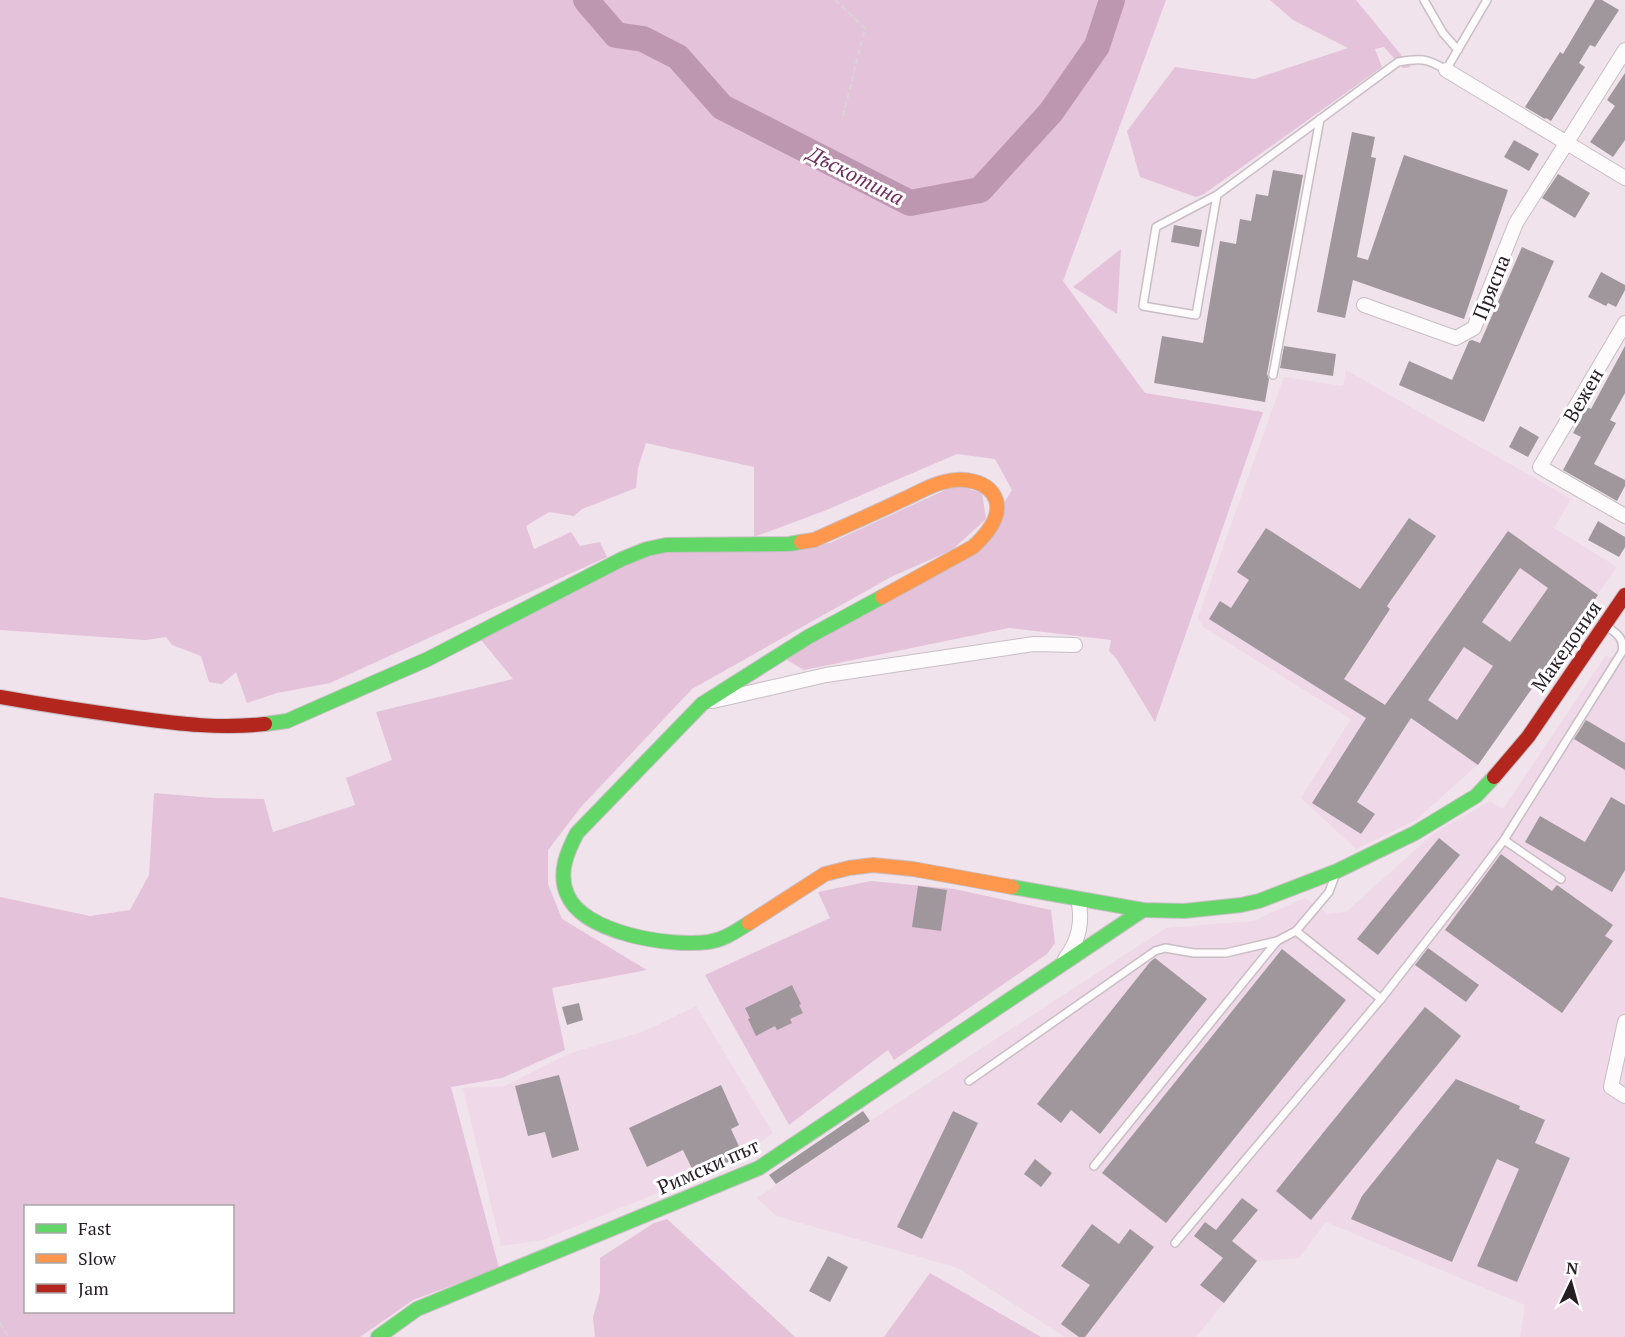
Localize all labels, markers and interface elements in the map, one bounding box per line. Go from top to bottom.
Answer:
water label: Дъскотина [801,138,909,211]
street label: Пряспа [1466,251,1516,323]
street label: Вежен [1557,363,1609,427]
street label: Македония [1525,595,1607,697]
street label: Римски път [653,1131,763,1201]
legend [24,1205,234,1313]
text: Fast [78,1216,112,1240]
text: Slow [78,1246,117,1270]
north arrow [1541,1253,1601,1313]
text: N [1565,1257,1579,1280]
text: Jam [78,1276,109,1300]

